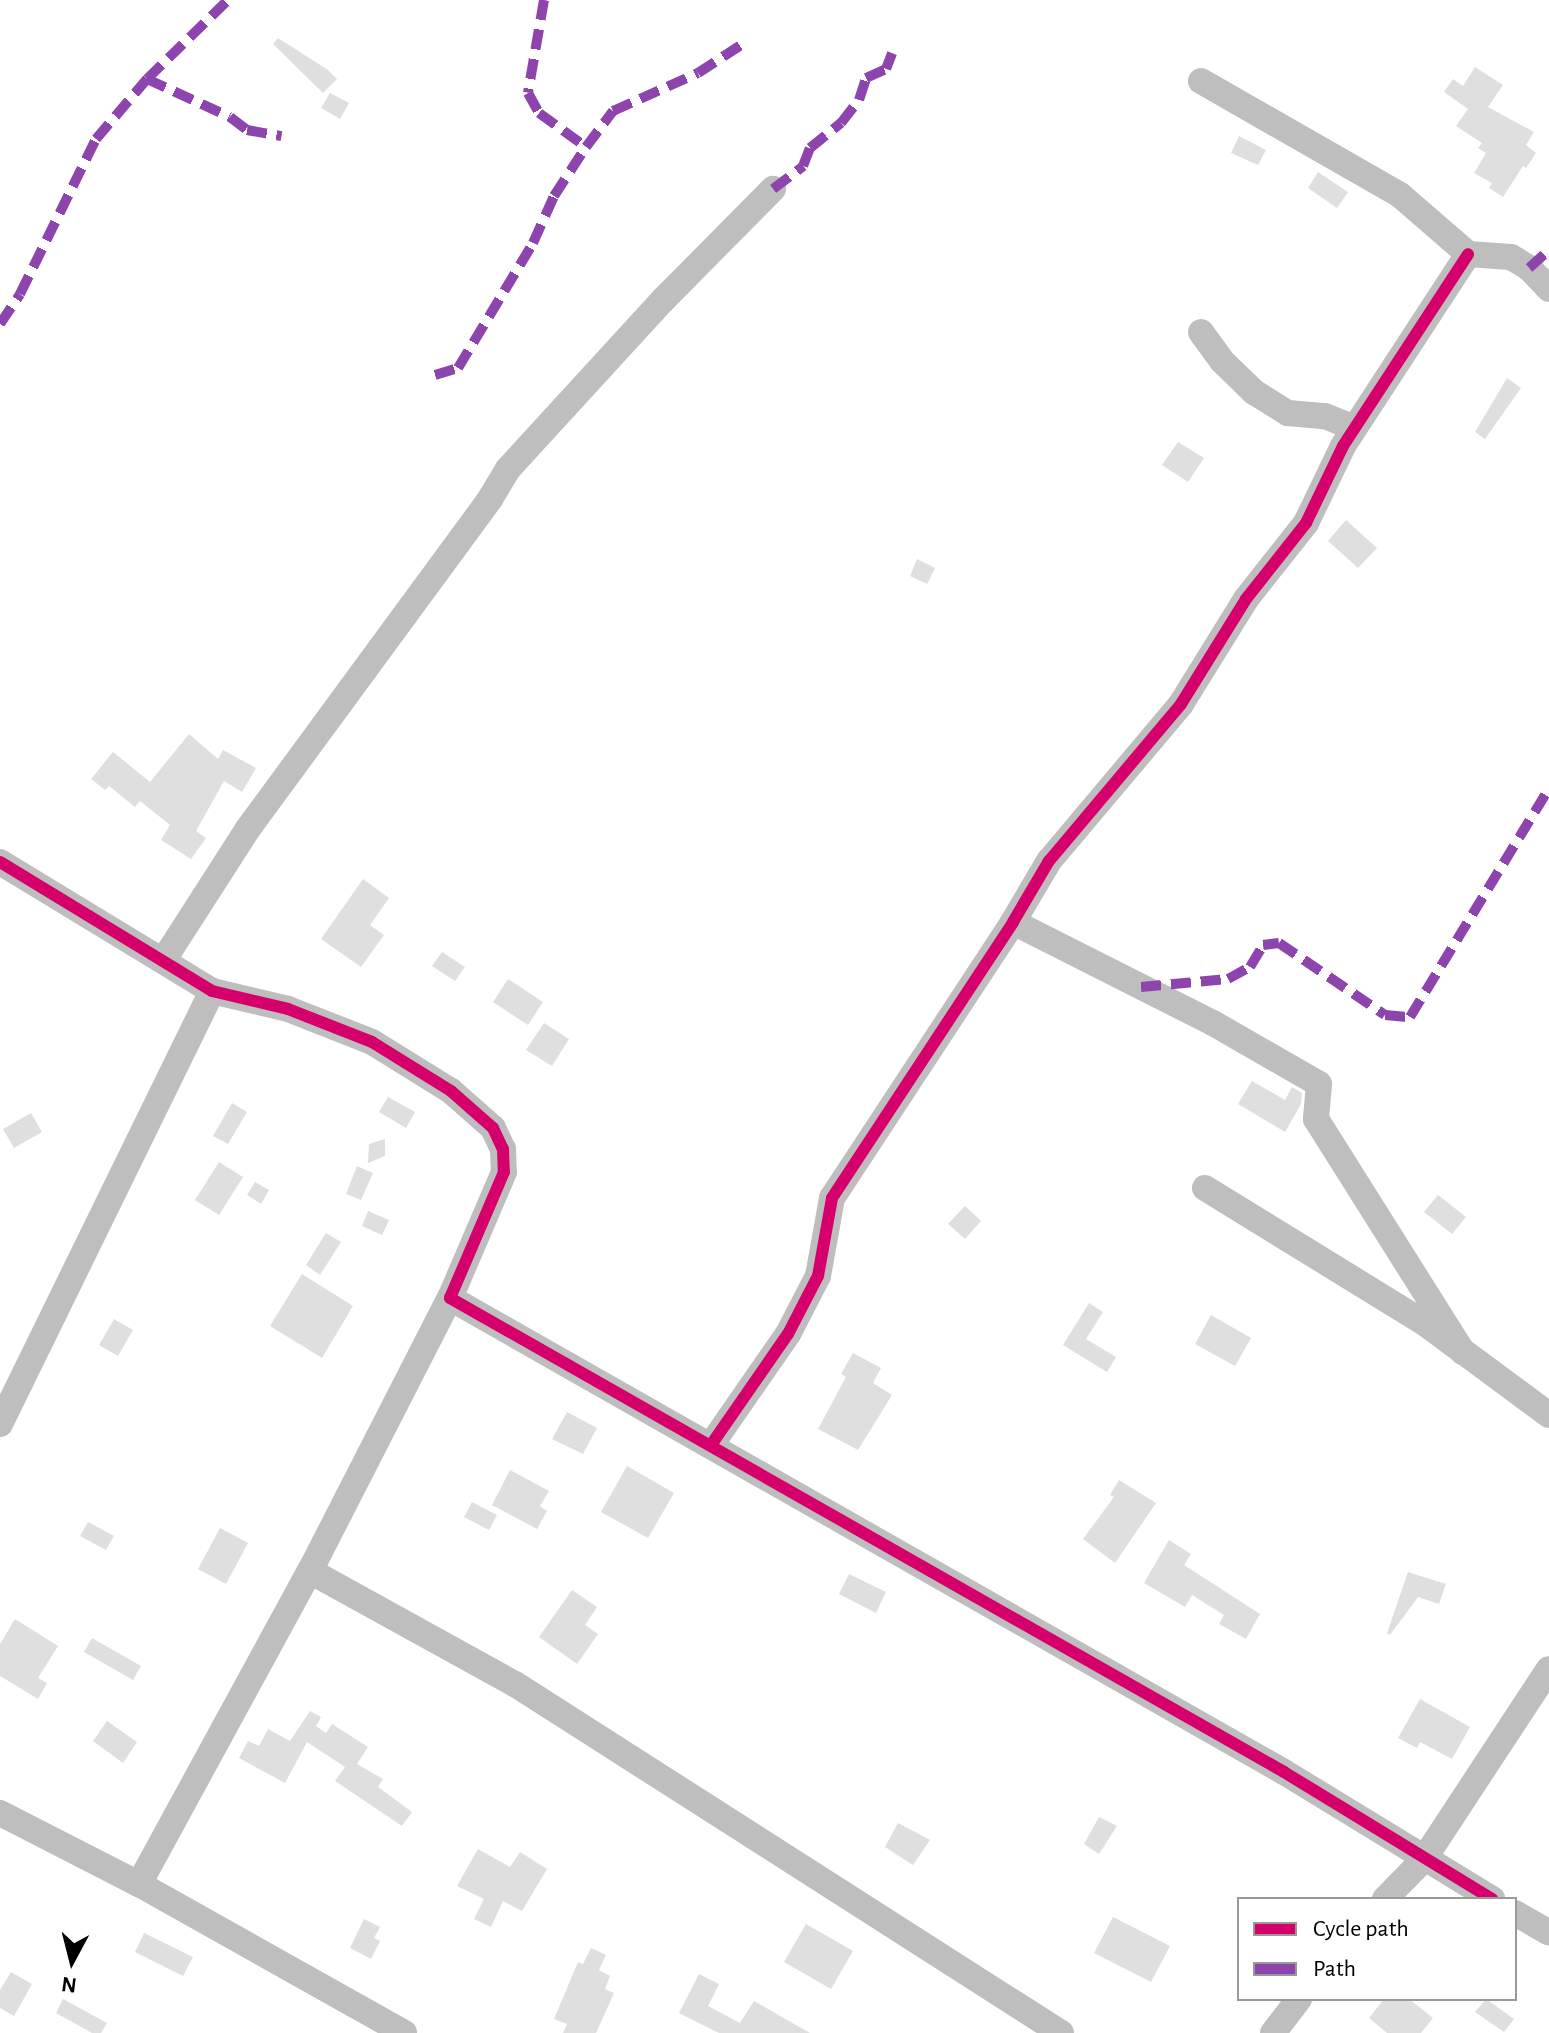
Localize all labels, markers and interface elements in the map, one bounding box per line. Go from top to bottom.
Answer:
legend [1237,1897,1517,2001]
text: Cycle path [1313,1917,1409,1941]
north arrow [32,1921,112,2001]
text: Path [1313,1957,1356,1981]
text: N [60,1973,78,1997]

